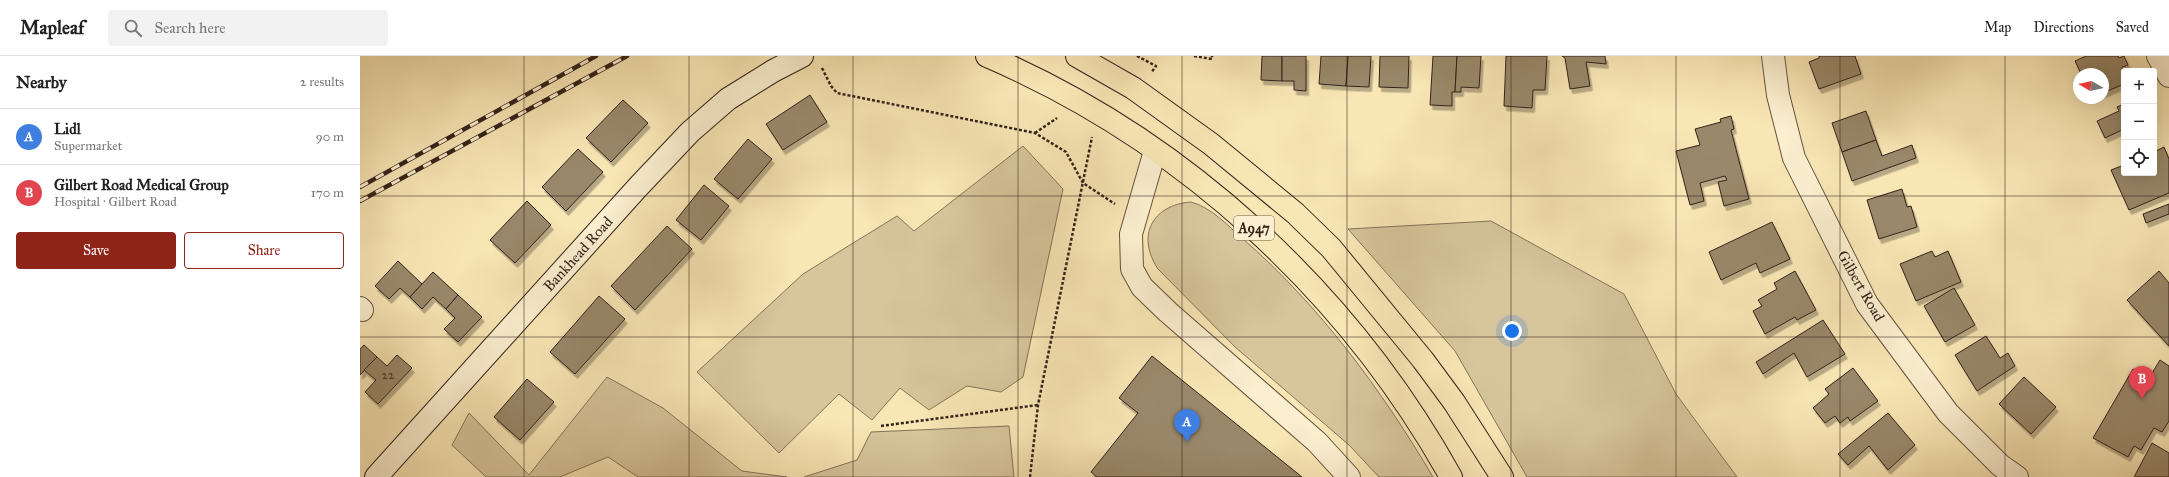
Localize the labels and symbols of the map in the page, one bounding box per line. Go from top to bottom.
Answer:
north arrow [2073,68,2109,104]
street label: Bankhead Road [540,212,617,295]
road number: A947 [1234,216,1274,240]
street label: Gilbert Road [1834,247,1889,325]
your location [1502,321,1522,341]
pin: B [2129,366,2155,399]
house number: 22 [382,367,395,383]
pin: A [1174,409,1200,442]

